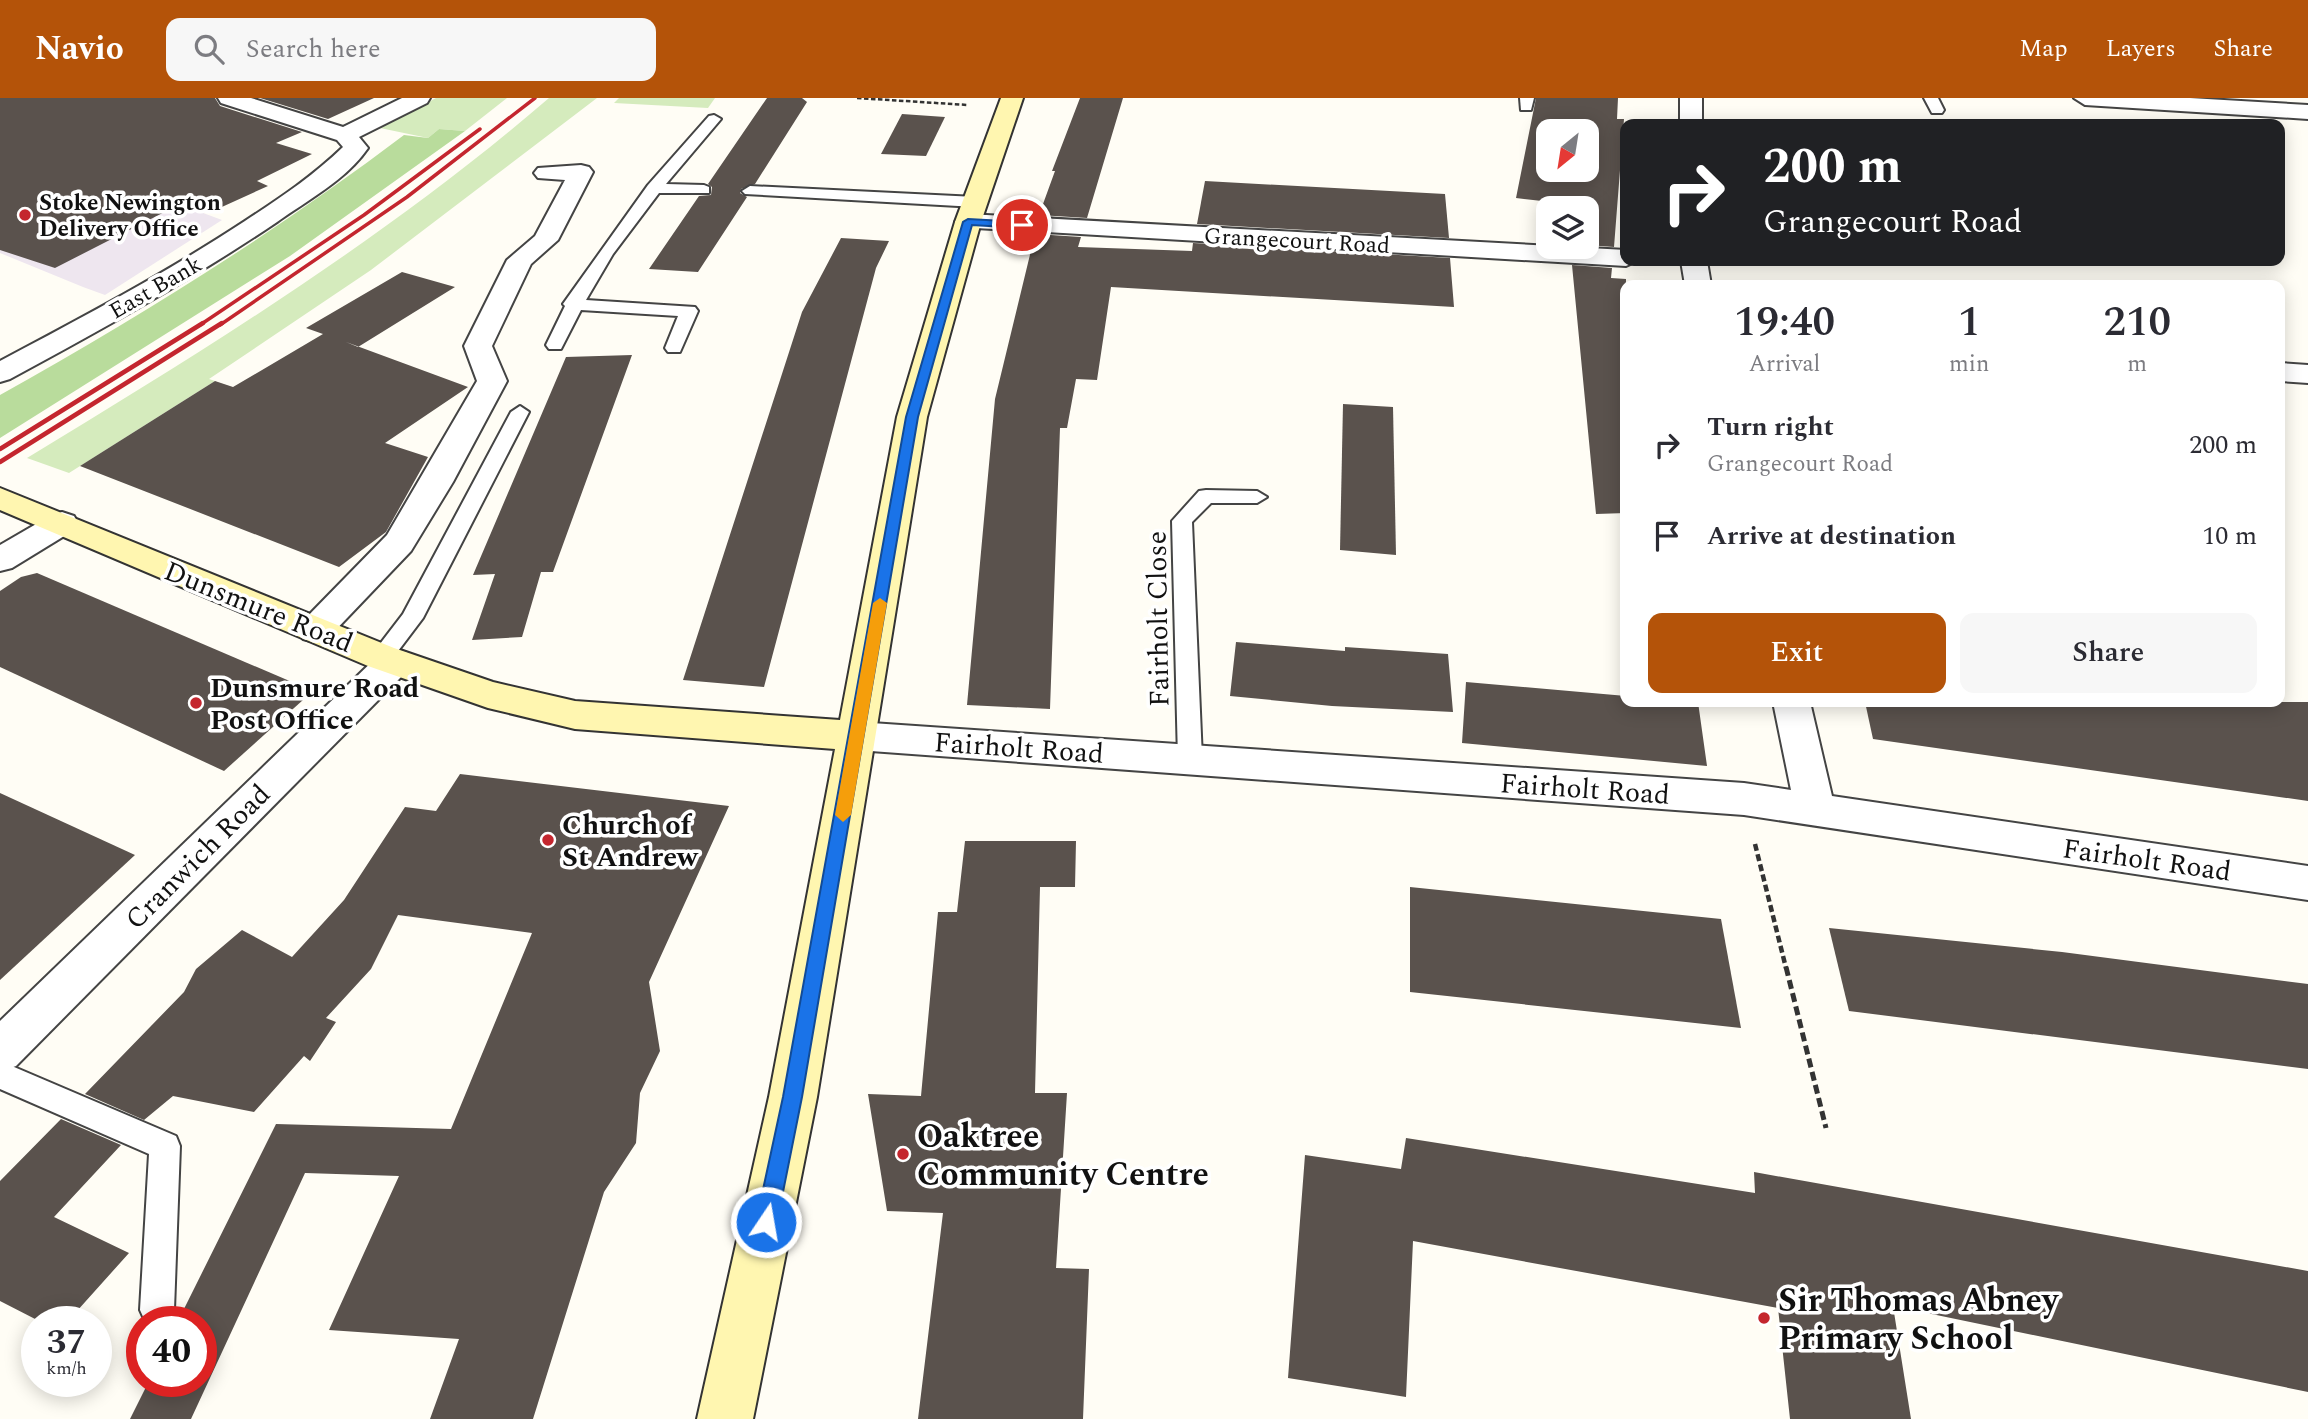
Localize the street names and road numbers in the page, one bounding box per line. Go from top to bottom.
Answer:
street label: Grangecourt Road [1203,219,1391,264]
street label: East Bank [103,247,209,329]
street label: Fairholt Close [1135,531,1182,707]
street label: Dunsmure Road [157,550,359,665]
street label: Fairholt Road [933,721,1105,776]
street label: Fairholt Road [1499,762,1671,817]
street label: Cranwich Road [115,774,281,940]
street label: Fairholt Road [2060,827,2234,894]

